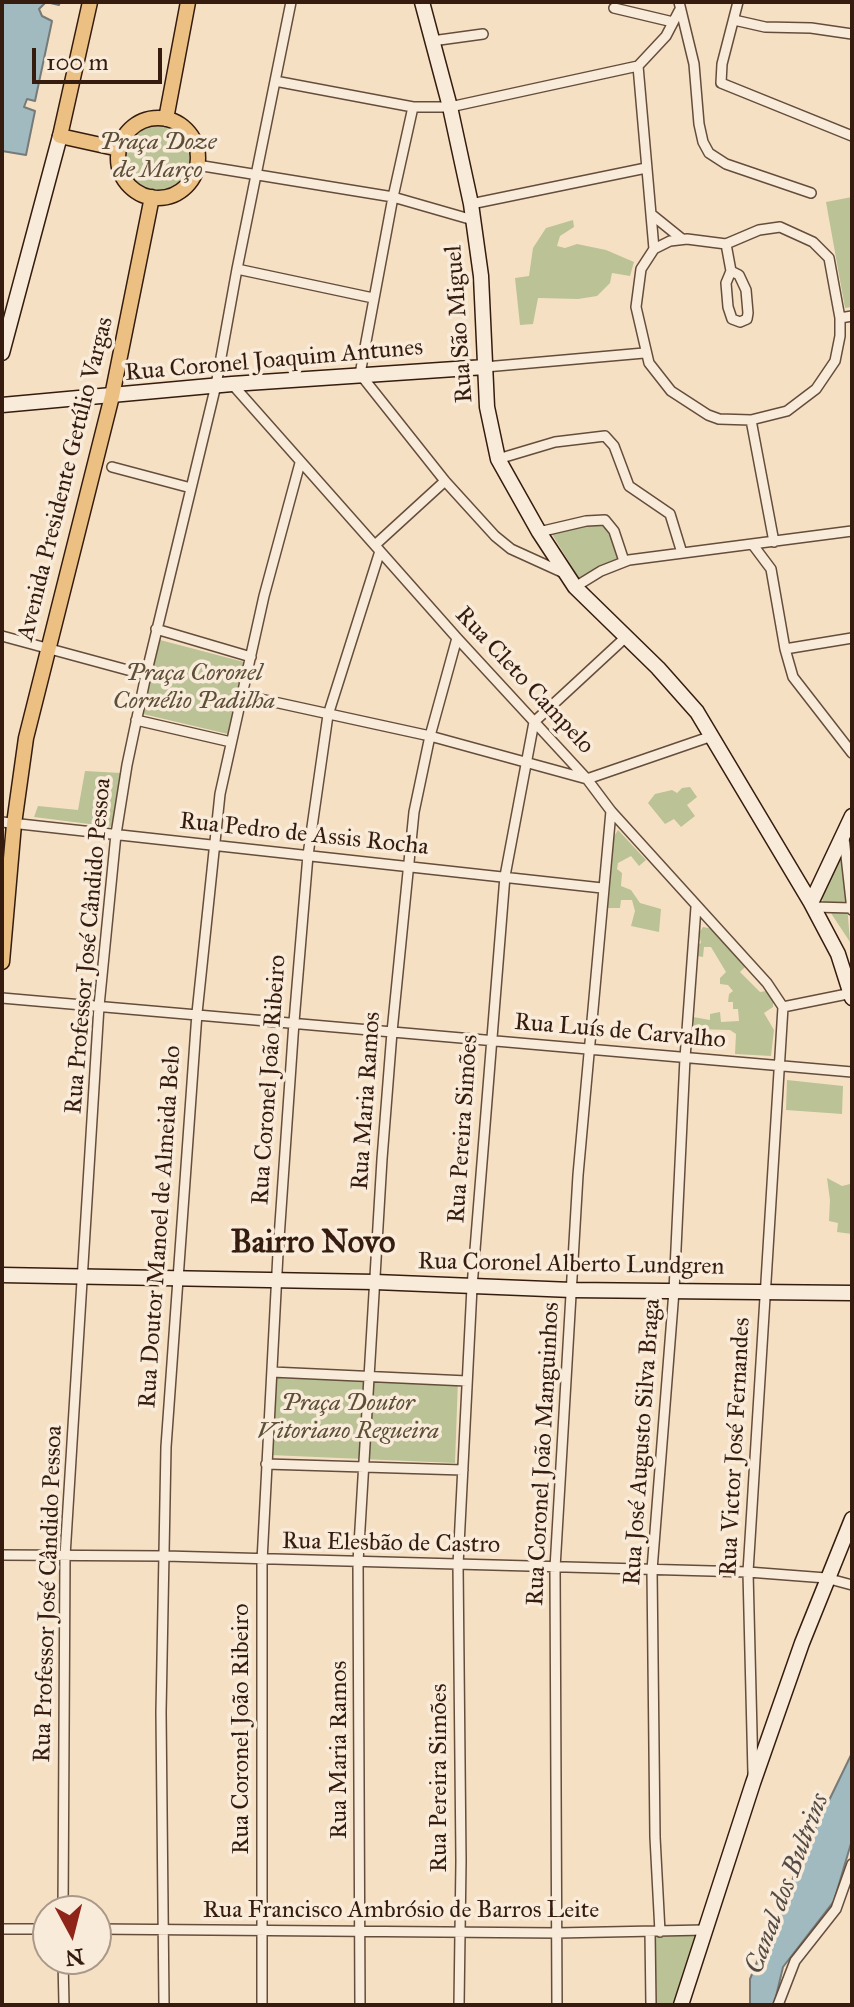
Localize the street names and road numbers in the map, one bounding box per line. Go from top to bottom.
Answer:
street label: Rua São Miguel [440,244,480,404]
street label: Avenida Presidente Getúlio Vargas [12,314,120,644]
street label: Rua Coronel Joaquim Antunes [124,334,424,388]
street label: Rua Cleto Campelo [448,601,600,761]
street label: Rua Professor José Cândido Pessoa [60,777,118,1115]
street label: Rua Pedro de Assis Rocha [178,808,430,862]
street label: Rua Coronel João Ribeiro [247,954,293,1206]
street label: Rua Luís de Carvalho [513,1008,727,1056]
street label: Rua Maria Ramos [346,1011,388,1191]
street label: Rua Pereira Simões [443,1034,485,1224]
street label: Rua Doutor Manoel de Almeida Belo [134,1045,188,1409]
street label: Rua Coronel Alberto Lundgren [417,1248,725,1282]
street label: Rua José Augusto Silva Braga [619,1298,667,1586]
street label: Rua Coronel João Manguinhos [522,1301,566,1607]
street label: Rua Victor José Fernandes [715,1317,757,1577]
street label: Rua Professor José Cândido Pessoa [29,1425,69,1763]
street label: Rua Elesbão de Castro [282,1528,500,1560]
street label: Rua Coronel João Ribeiro [228,1604,256,1854]
street label: Rua Maria Ramos [326,1661,354,1839]
street label: Rua Pereira Simões [426,1683,454,1873]
street label: Rua Francisco Ambrósio de Barros Leite [203,1897,599,1925]

